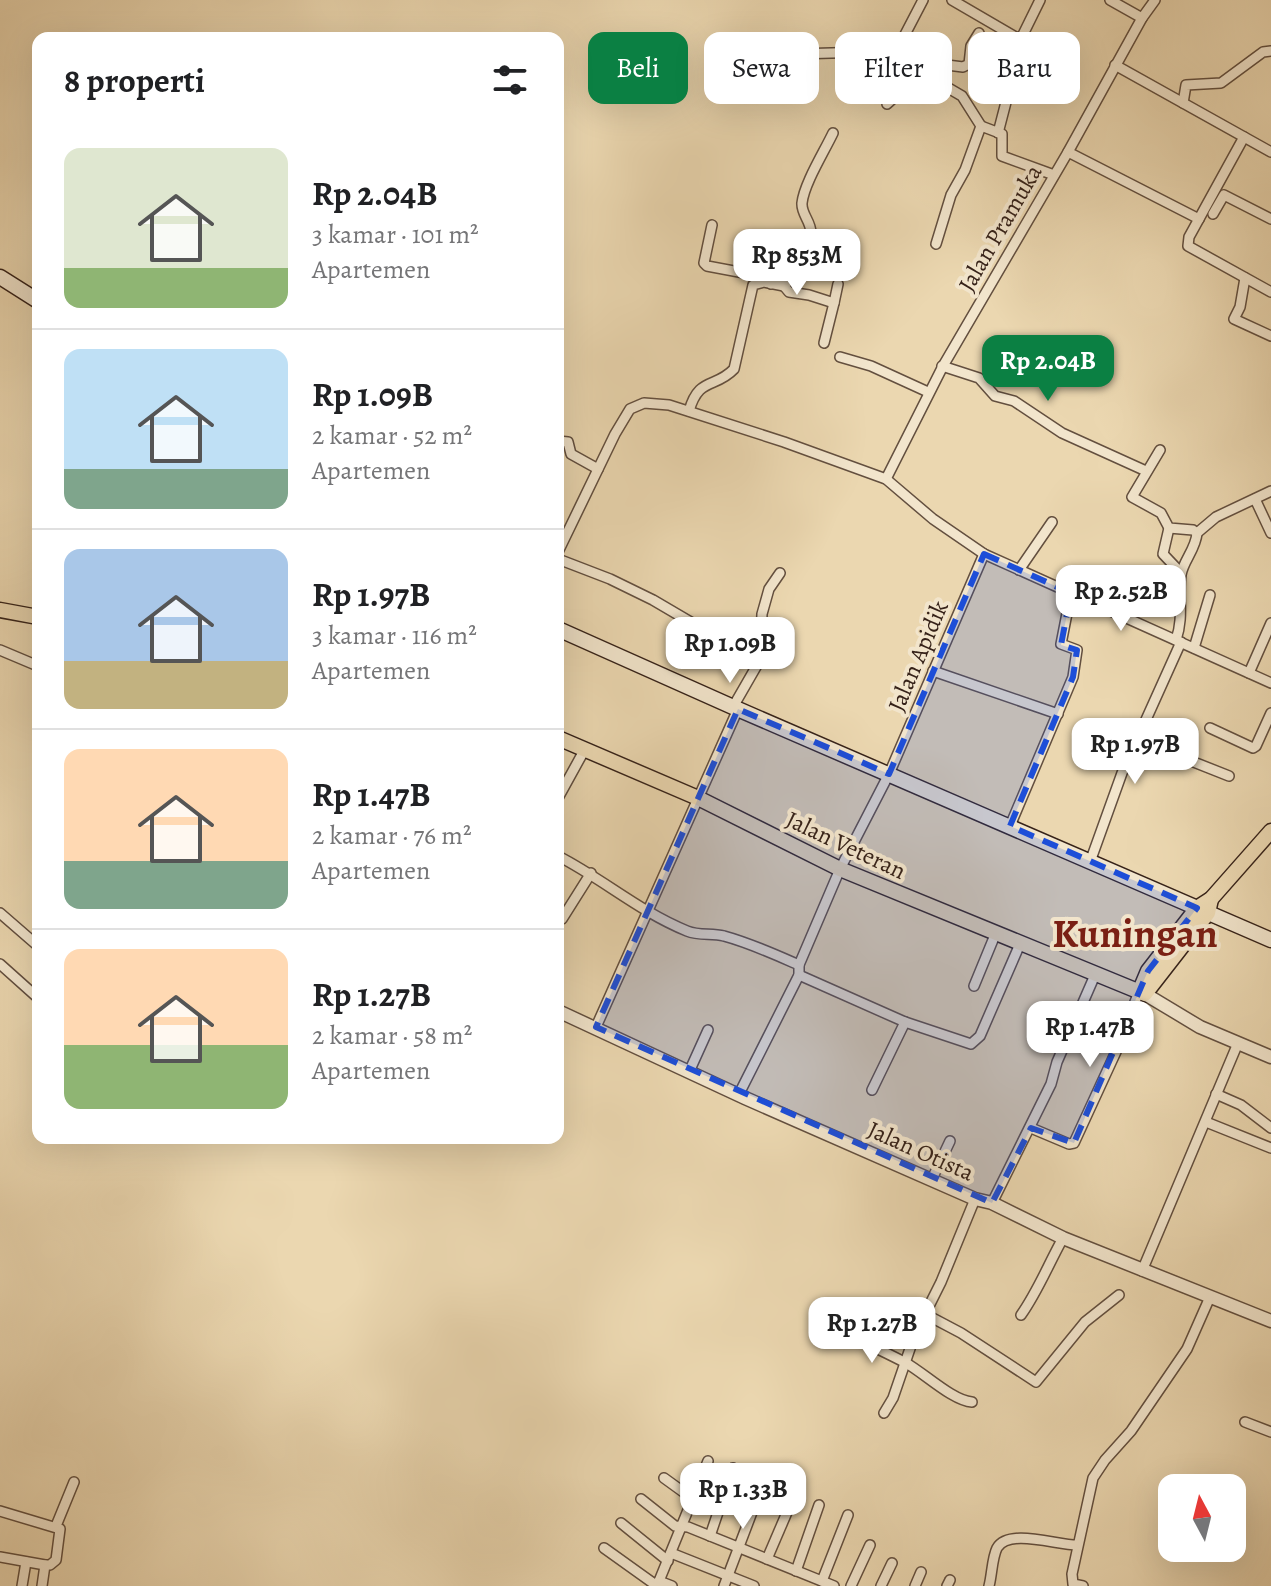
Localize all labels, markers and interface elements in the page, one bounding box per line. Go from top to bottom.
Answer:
chip: Beli [588,32,688,104]
chip: Sewa [704,32,819,104]
chip: Filter [835,32,952,104]
chip: Baru [968,32,1080,104]
text: 8 properti [64,57,205,104]
icon: filters [488,58,532,102]
street label: Jalan Pramuka [951,158,1050,297]
text: Rp 2.04B [312,170,437,217]
icon: home [128,180,224,276]
text: 3 kamar · 101 m² [312,217,479,252]
pin: Rp 853M [723,229,871,297]
text: Rp 853M [751,237,843,272]
text: Apartemen [312,252,430,287]
pin: Rp 2.04B [965,335,1131,403]
text: Rp 2.04B [1000,343,1096,378]
text: Rp 1.09B [312,371,433,418]
icon: home [128,381,224,477]
text: 2 kamar · 52 m² [312,418,472,453]
text: Apartemen [312,453,430,488]
pin: Rp 2.52B [1038,565,1204,633]
text: Rp 1.97B [312,571,430,618]
text: Rp 2.52B [1074,573,1168,608]
icon: home [128,581,224,677]
street label: Jalan Apidik [880,595,956,716]
pin: Rp 1.09B [647,617,813,685]
text: 3 kamar · 116 m² [312,618,477,653]
text: Rp 1.09B [684,625,776,660]
text: Apartemen [312,653,430,688]
pin: Rp 1.97B [1052,718,1218,786]
text: Rp 1.97B [1090,726,1180,761]
text: Rp 1.47B [312,771,431,818]
icon: home [128,781,224,877]
street label: Jalan Veteran [781,803,911,887]
text: 2 kamar · 76 m² [312,818,471,853]
text: Apartemen [312,853,430,888]
district label: Kuningan [1052,906,1218,961]
text: Rp 1.27B [312,971,431,1018]
icon: home [128,981,224,1077]
pin: Rp 1.47B [1007,1001,1173,1069]
text: Rp 1.47B [1045,1009,1135,1044]
text: 2 kamar · 58 m² [312,1018,472,1053]
text: Apartemen [312,1053,430,1088]
street label: Jalan Otista [863,1113,980,1189]
pin: Rp 1.27B [789,1297,955,1365]
text: Rp 1.27B [826,1305,918,1340]
pin: Rp 1.33B [660,1463,826,1531]
text: Rp 1.33B [698,1471,788,1506]
north arrow [1158,1474,1246,1562]
map controls [1158,1474,1246,1562]

